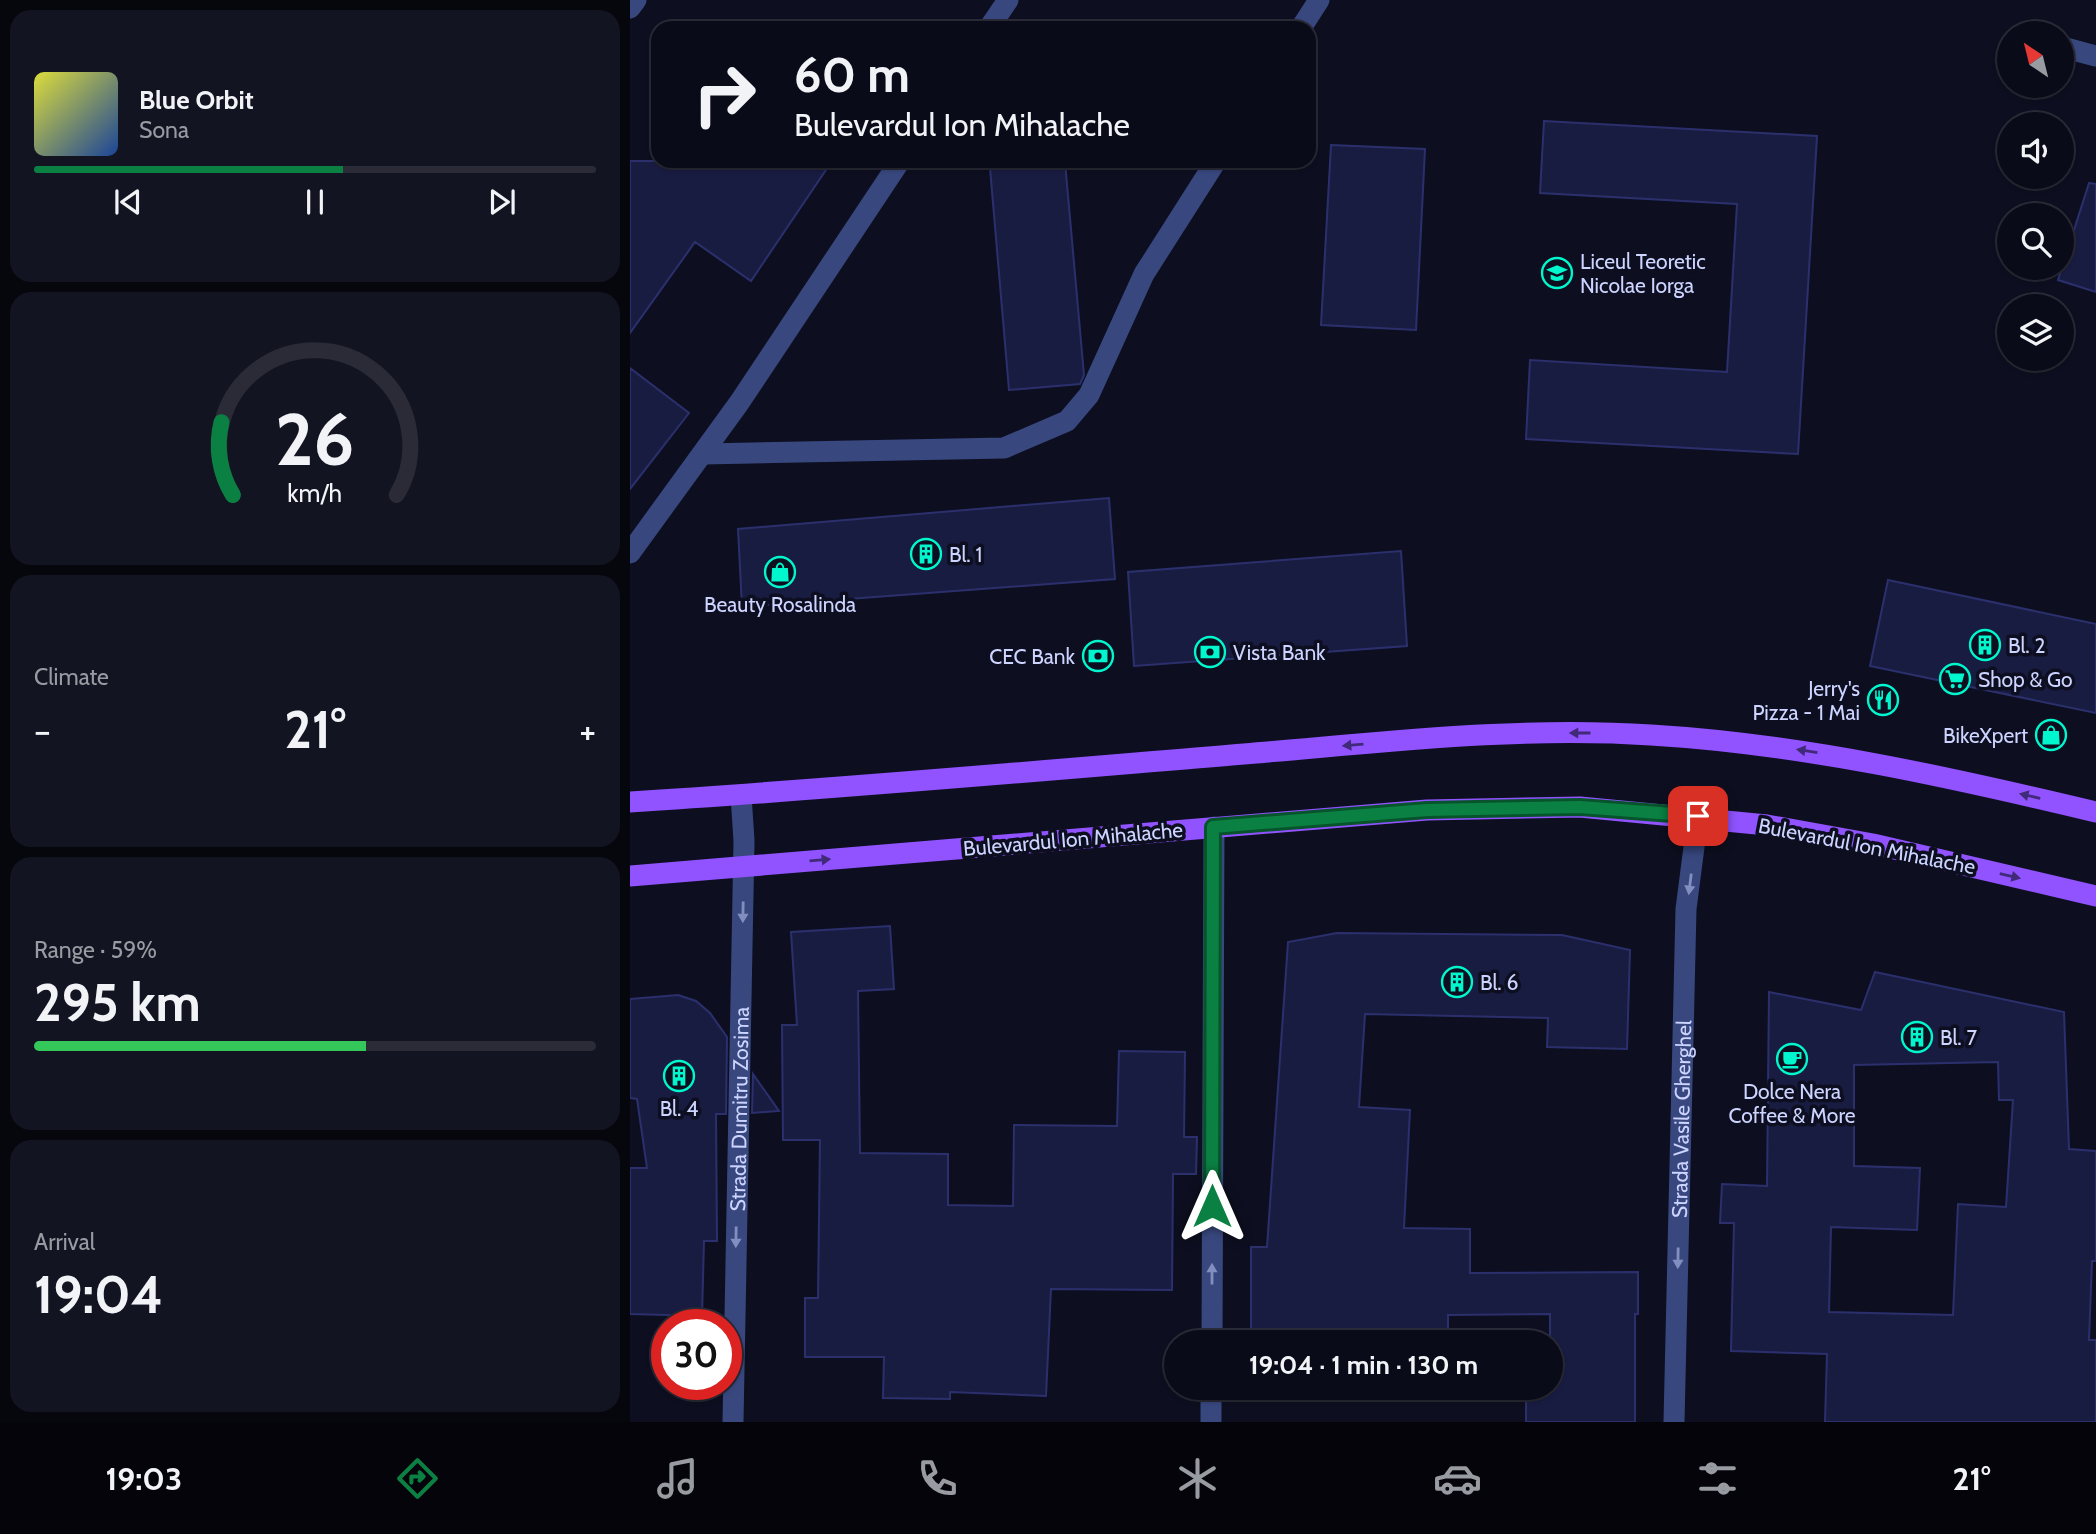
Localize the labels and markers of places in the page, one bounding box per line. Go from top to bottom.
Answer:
place label: Liceul Teoretic Nicolae Iorga [1580,249,1706,298]
school or university icon: Liceul Teoretic Nicolae Iorga [1540,256,1574,290]
building icon: Bl. 1 [909,537,943,571]
place label: Bl. 1 [949,542,982,567]
shop icon: Beauty Rosalinda [763,555,797,589]
place label: Beauty Rosalinda [704,592,856,617]
building icon: Bl. 2 [1968,628,2002,662]
place label: Bl. 2 [2008,633,2045,658]
bank icon: Vista Bank [1193,635,1227,669]
bank icon: CEC Bank [1081,639,1115,673]
place label: Vista Bank [1233,640,1326,665]
place label: CEC Bank [989,644,1076,669]
supermarket icon: Shop & Go [1938,662,1972,696]
place label: Shop & Go [1978,667,2073,692]
place label: Jerry's Pizza - 1 Mai [1752,676,1860,725]
restaurant icon: Jerry's Pizza - 1 Mai [1866,683,1900,717]
shop icon: BikeXpert [2034,718,2068,752]
place label: BikeXpert [1943,723,2028,748]
pin [1668,786,1728,846]
building icon: Bl. 6 [1440,965,1474,999]
place label: Bl. 6 [1480,970,1518,995]
building icon: Bl. 7 [1900,1020,1934,1054]
place label: Bl. 7 [1940,1025,1977,1050]
cafe icon: Dolce Nera Coffee & More [1775,1042,1809,1076]
building icon: Bl. 4 [662,1059,696,1093]
place label: Dolce Nera Coffee & More [1728,1079,1856,1128]
place label: Bl. 4 [660,1096,698,1121]

